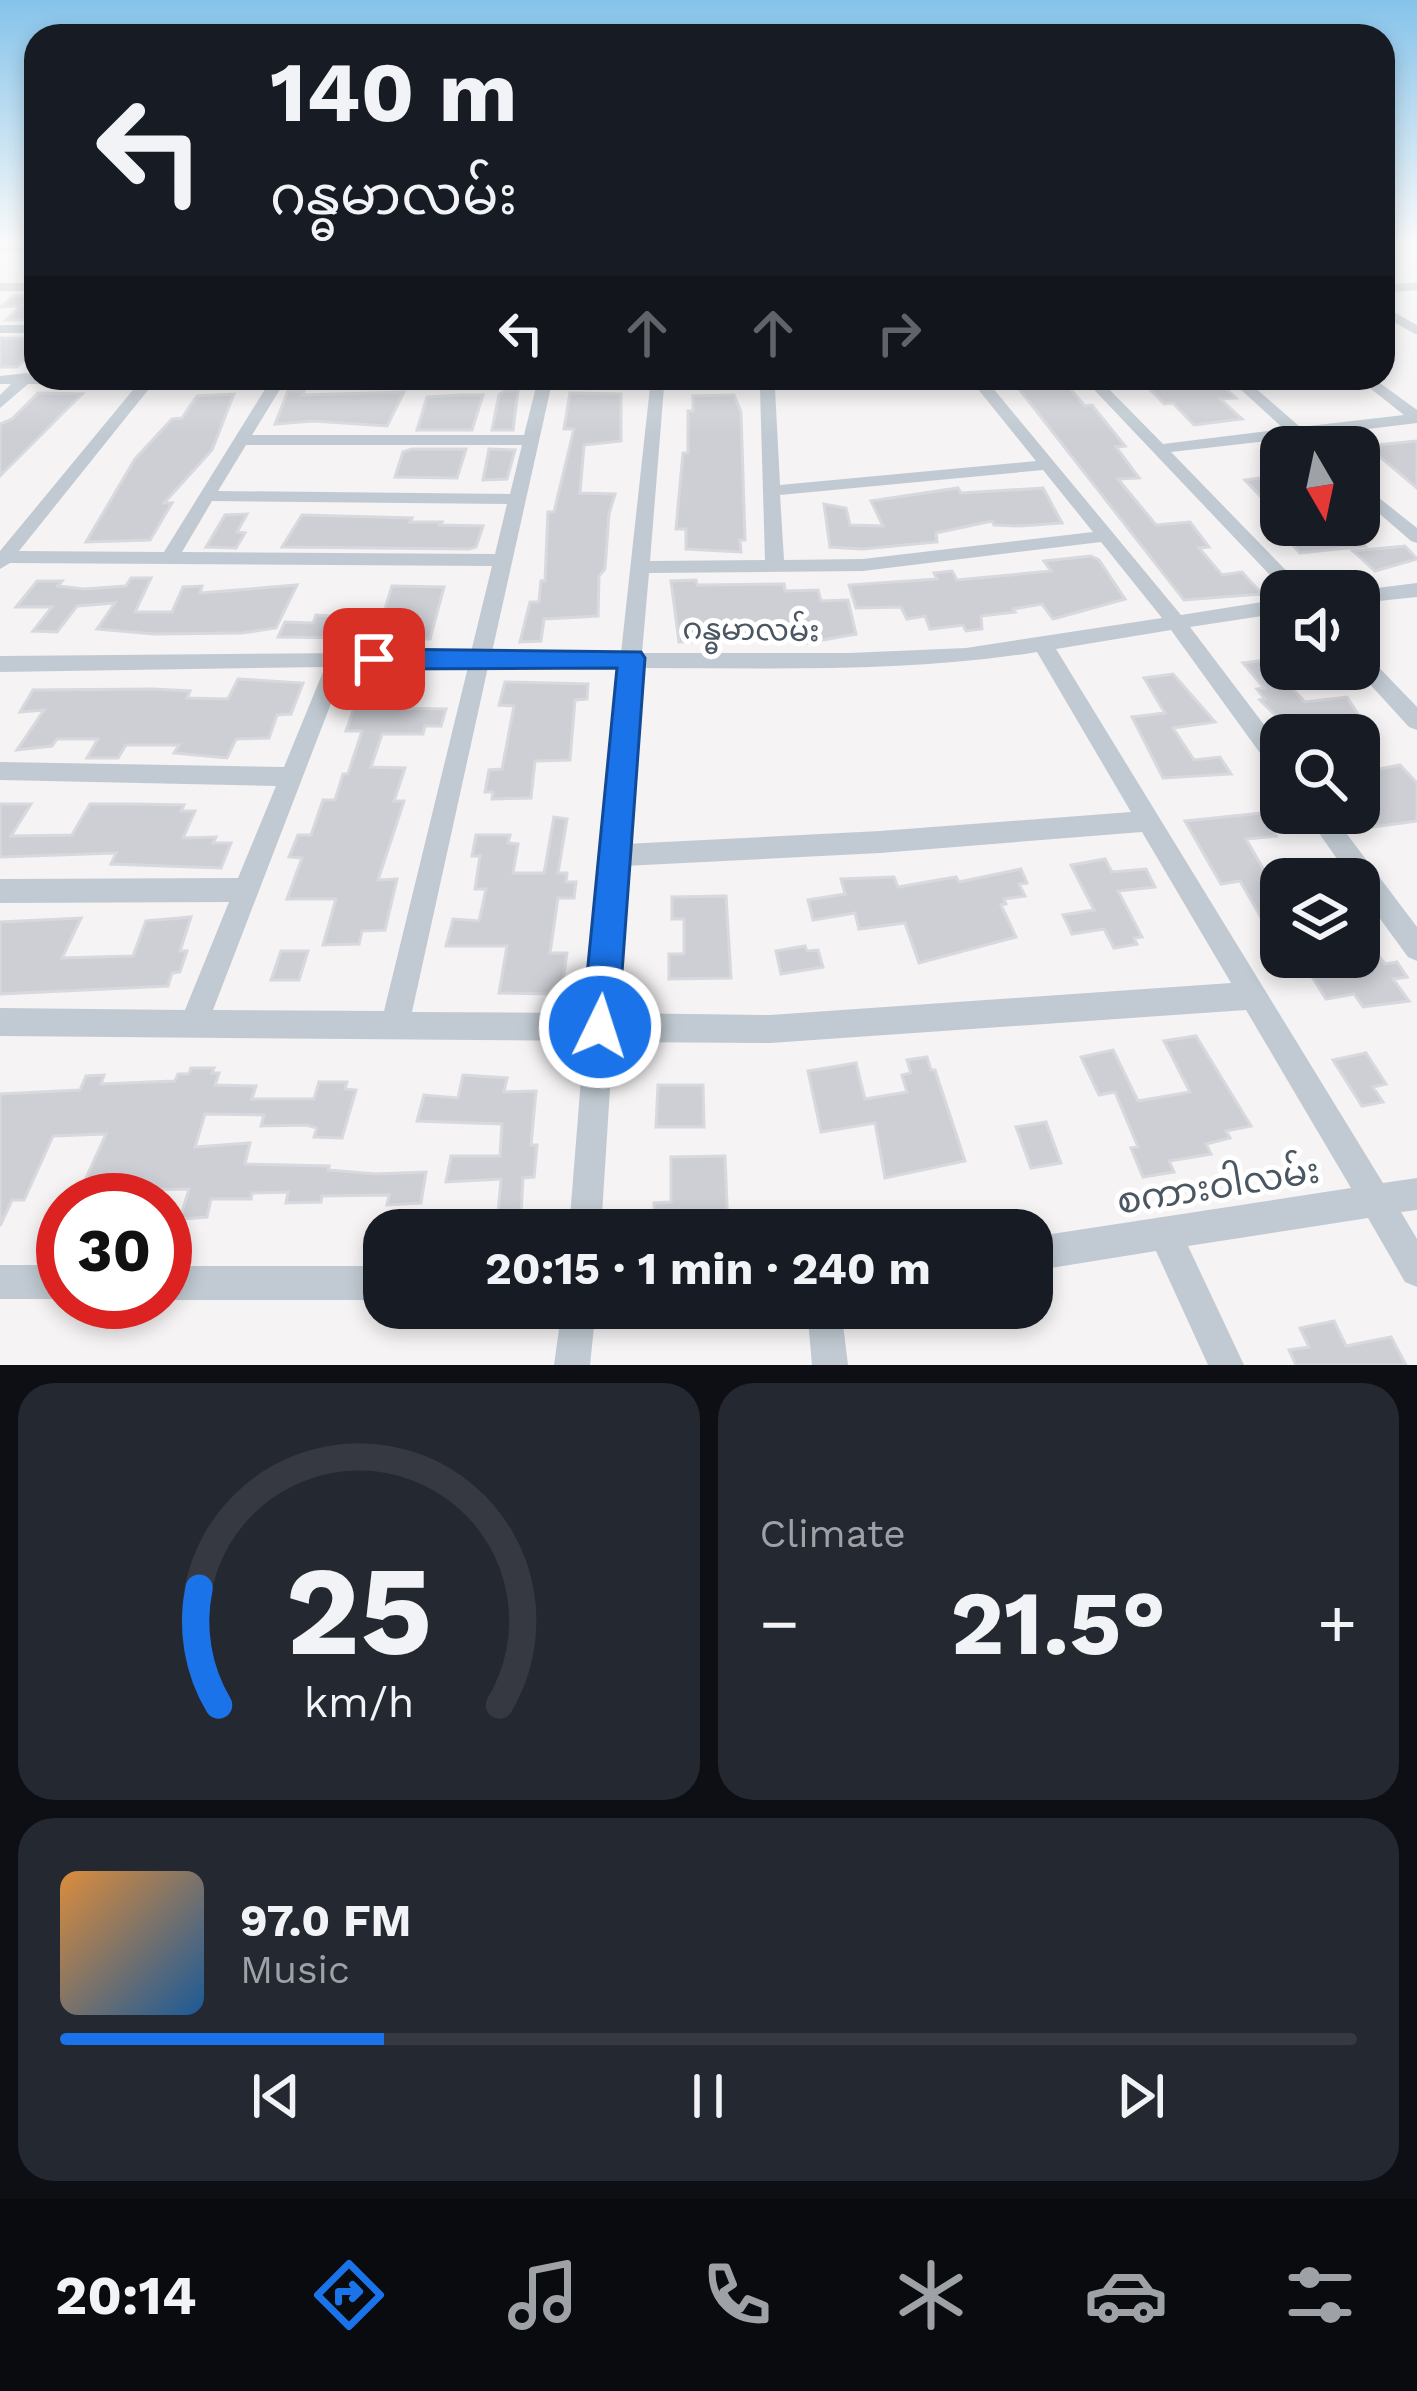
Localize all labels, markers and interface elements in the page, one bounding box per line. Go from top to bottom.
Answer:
text: 140 m [270,43,518,141]
icon: left [72,72,228,228]
text: ဂန္ဓမာလမ်း [270,164,517,227]
icon: left [488,300,554,366]
icon: ahead [614,300,680,366]
icon: ahead [740,300,806,366]
icon: right [866,300,932,366]
north arrow [1260,426,1380,546]
map controls [1260,426,1380,978]
button: sound [1260,570,1380,690]
street label: ဂန္ဓမာလမ်း [682,607,820,657]
pin [323,608,425,710]
icon: arrive [341,626,407,692]
button: search [1260,714,1380,834]
button: layers [1260,858,1380,978]
position arrow [537,964,663,1090]
street label: စကားဝါလမ်း [1113,1145,1323,1223]
speed limit sign: 30 [36,1173,192,1329]
text: 20:15 · 1 min · 240 m [485,1242,931,1295]
text: Climate [760,1511,906,1556]
text: 25 [285,1538,432,1684]
text: 21.5° [950,1570,1166,1676]
text: − [760,1585,799,1662]
text: + [1317,1585,1357,1662]
text: km/h [303,1676,414,1726]
text: 97.0 FM [240,1894,412,1947]
text: Music [240,1947,350,1992]
icon: previous [243,2063,309,2129]
icon: pause [675,2063,741,2129]
icon: next [1108,2063,1174,2129]
icon: directions [307,2253,391,2337]
icon: music [501,2253,585,2337]
icon: phone [695,2253,779,2337]
icon: climate [889,2253,973,2337]
icon: car [1084,2253,1168,2337]
icon: filters [1278,2253,1362,2337]
text: 20:14 [55,2264,197,2327]

